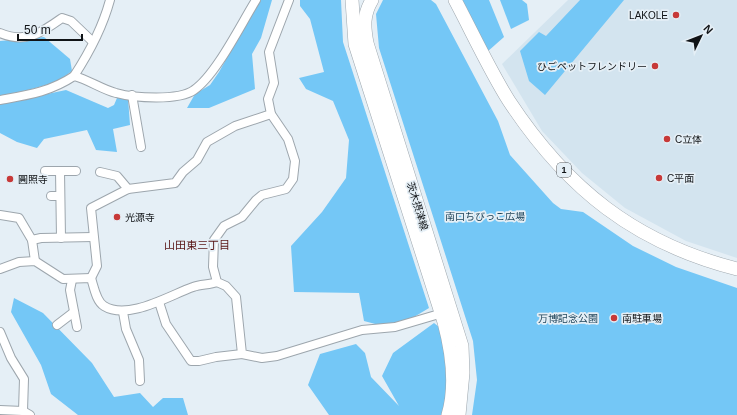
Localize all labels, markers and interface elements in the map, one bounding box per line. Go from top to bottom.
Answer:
place label: LAKOLE [629,10,668,21]
marker: LAKOLE [671,10,681,20]
scale bar [18,16,82,42]
north arrow [681,16,721,56]
text: N [701,22,715,36]
text: 50 m [24,23,51,37]
place label: ひごペットフレンドリー [537,61,647,72]
marker: ひごペットフレンドリー [650,61,660,71]
marker: C立体 [662,134,672,144]
place label: C立体 [675,134,702,145]
road number: 1 [557,163,571,177]
marker: C平面 [654,173,664,183]
place label: C平面 [667,173,694,184]
marker: 圓照寺 [5,174,15,184]
place label: 圓照寺 [18,174,48,185]
street label: 茨木摂津線 [405,181,430,232]
park label: 南口ちびっこ広場 [445,211,525,222]
marker: 光源寺 [112,212,122,222]
place label: 光源寺 [125,212,155,223]
district label: 山田東三丁目 [164,239,230,251]
park label: 万博記念公園 [538,313,598,324]
marker: 南駐車場 [609,313,619,323]
place label: 南駐車場 [622,313,662,324]

